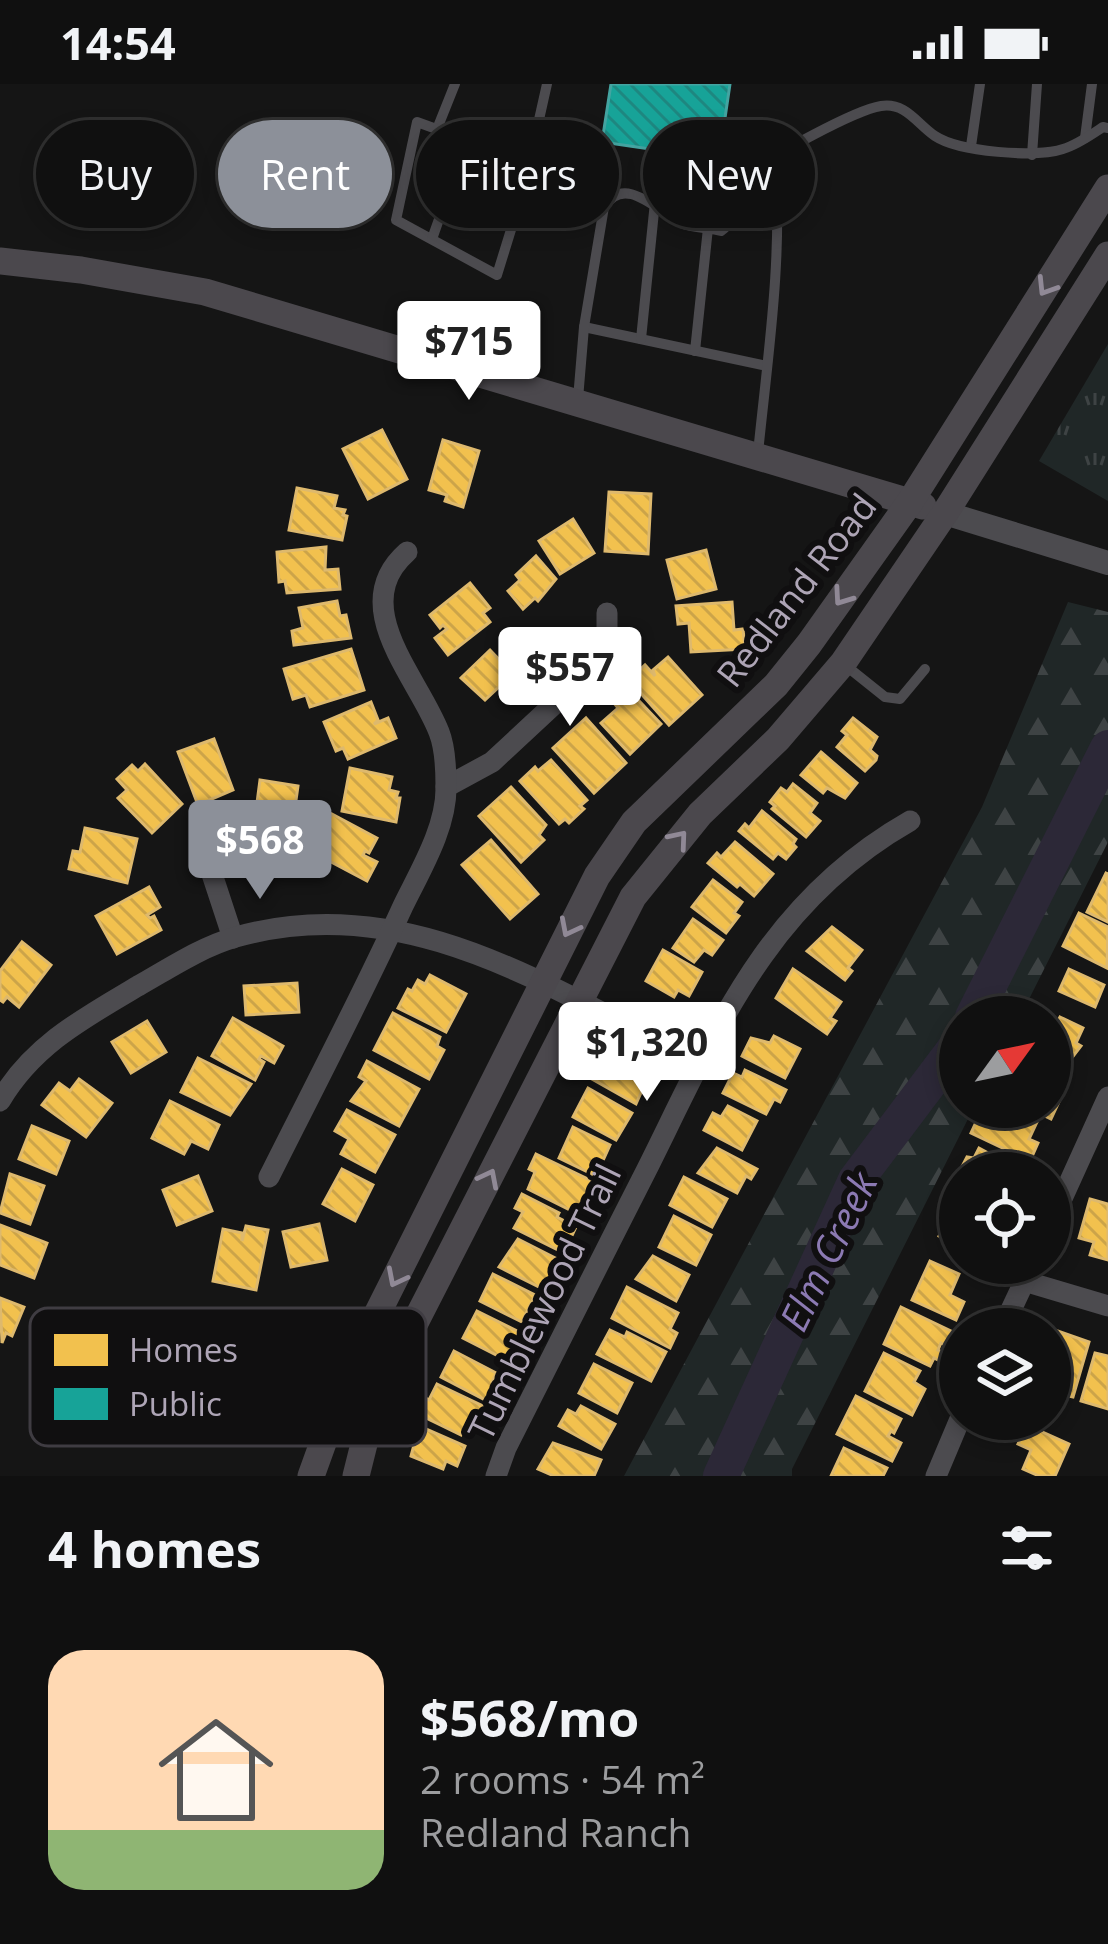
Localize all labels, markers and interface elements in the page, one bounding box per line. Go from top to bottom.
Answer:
text: 14:54 [60,12,176,73]
chip: Buy [36,120,194,228]
chip: Rent [218,120,392,228]
chip: Filters [416,120,619,228]
chip: New [643,120,815,228]
one-way arrow [1038,274,1060,296]
pin: $715 [398,301,540,403]
text: $715 [424,313,514,366]
street label: Redland Road [705,483,887,697]
one-way arrow [834,584,856,606]
pin: $557 [499,627,641,729]
text: $557 [525,639,615,692]
pin: $568 [189,800,331,902]
text: $568 [215,812,305,865]
one-way arrow [664,831,686,853]
one-way arrow [561,916,584,938]
north arrow [939,996,1071,1128]
map controls [939,996,1071,1440]
pin: $1,320 [549,1002,745,1104]
text: $1,320 [586,1014,708,1067]
button: locate [939,1152,1071,1284]
street label: Tumblewood Trail [456,1156,632,1448]
water label: Elm Creek [766,1161,889,1339]
one-way arrow [474,1169,498,1190]
one-way arrow [387,1265,410,1287]
legend [30,1308,426,1446]
button: layers [939,1308,1071,1440]
text: Homes [129,1327,238,1372]
text: Public [129,1381,222,1426]
text: 4 homes [48,1513,261,1583]
icon: filters [994,1515,1060,1581]
text: $568/mo [420,1682,639,1752]
icon: home [144,1698,288,1842]
text: 2 rooms · 54 m² [420,1752,705,1805]
text: Redland Ranch [420,1805,692,1858]

